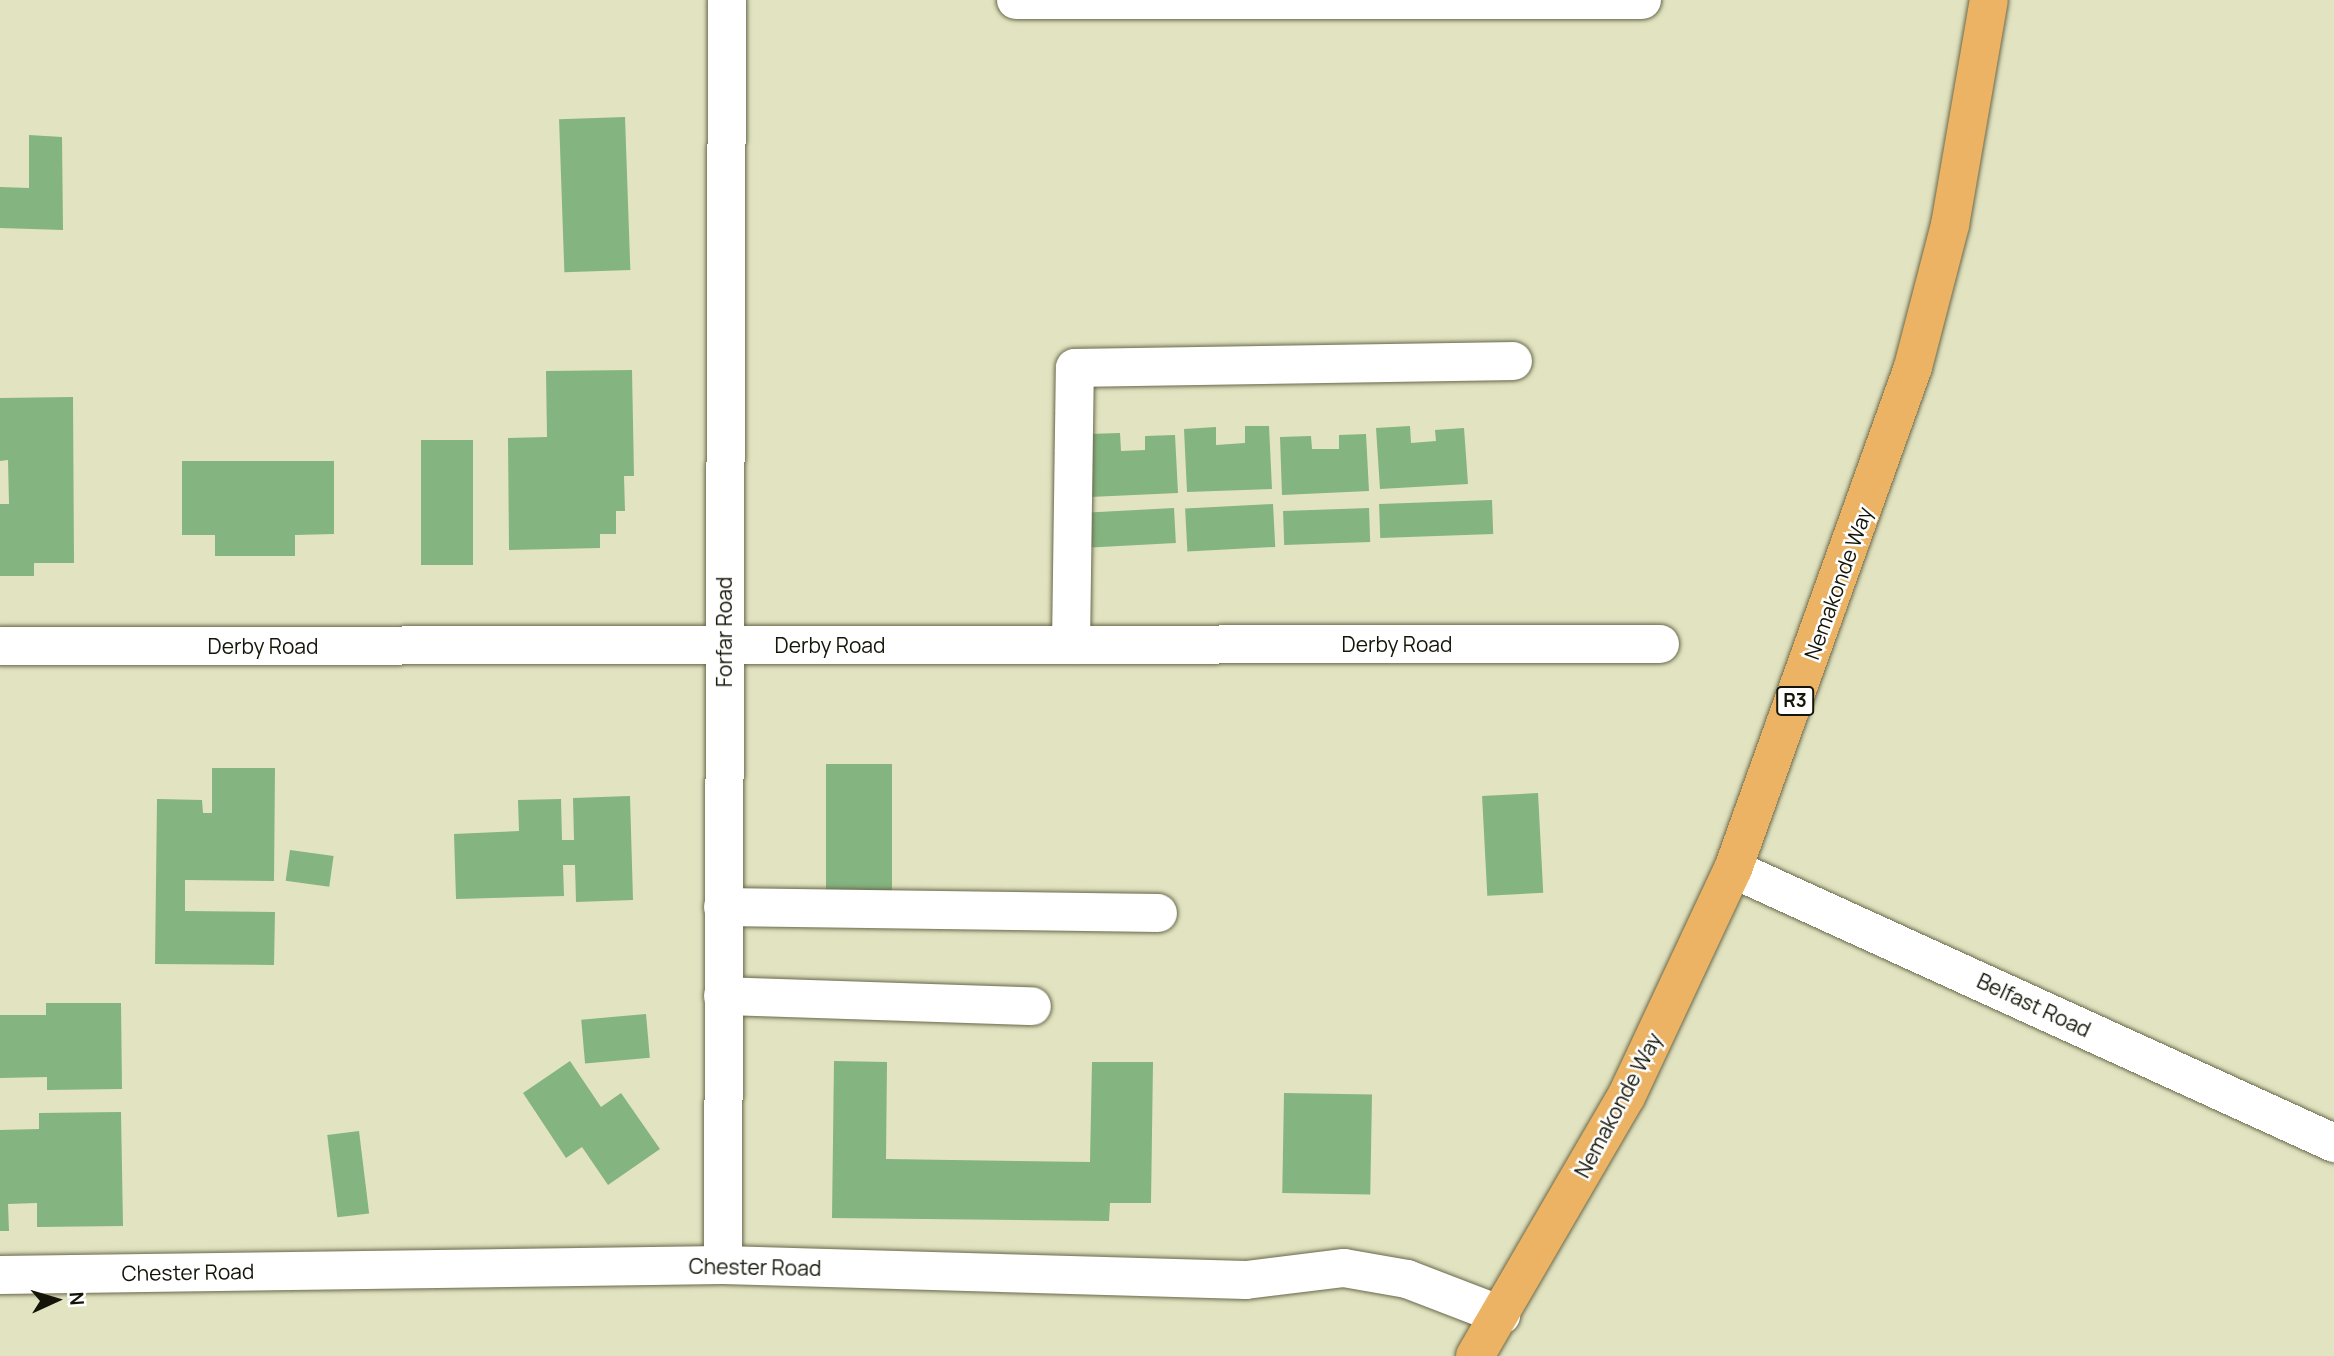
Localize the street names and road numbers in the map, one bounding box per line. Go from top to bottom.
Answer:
street label: Nemakonde Way [1799,503,1877,663]
street label: Forfar Road [711,577,737,687]
street label: Derby Road [1342,631,1452,657]
street label: Derby Road [775,632,885,658]
street label: Derby Road [208,633,318,659]
road number: R3 [1776,686,1814,716]
street label: Belfast Road [1973,968,2095,1042]
street label: Nemakonde Way [1569,1028,1667,1182]
street label: Chester Road [688,1253,822,1281]
street label: Chester Road [121,1258,255,1286]

